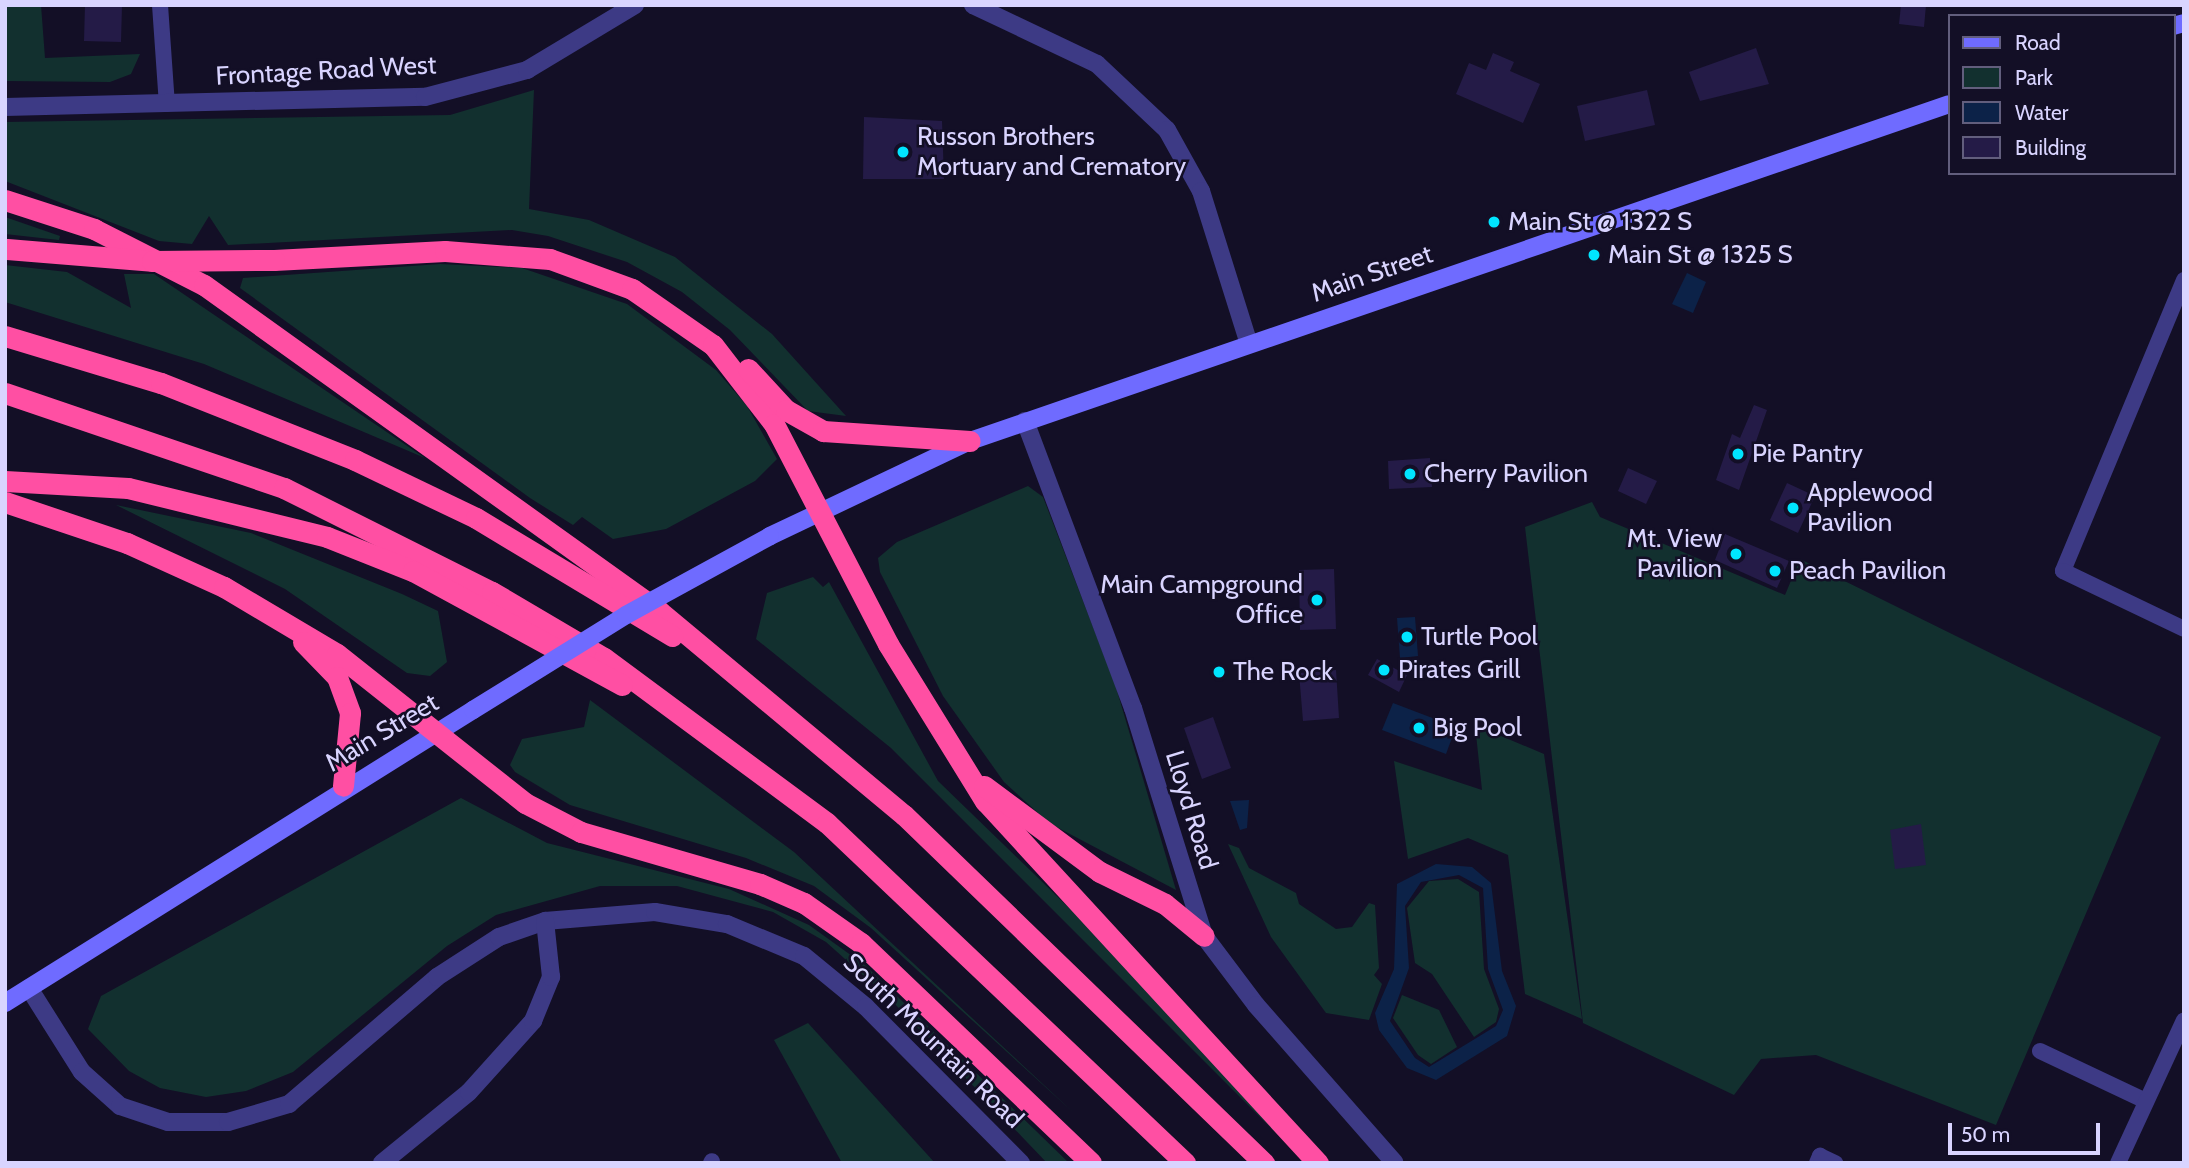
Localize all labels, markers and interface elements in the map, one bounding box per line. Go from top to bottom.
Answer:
legend [1948,14,2175,175]
text: Road [2015,30,2061,55]
street label: Frontage Road West [215,50,437,92]
text: Park [2015,65,2053,90]
text: Water [2015,100,2068,125]
place label: Russon Brothers Mortuary and Crematory [917,121,1186,182]
text: Building [2015,135,2086,160]
marker: Russon Brothers Mortuary and Crematory [895,144,911,160]
place label: Main St @ 1322 S [1508,206,1692,238]
marker: Main St @ 1322 S [1486,214,1502,230]
street label: Main Street [1307,239,1437,309]
place label: Main St @ 1325 S [1608,239,1793,271]
marker: Main St @ 1325 S [1586,247,1602,263]
place label: Pie Pantry [1752,438,1863,470]
marker: Pie Pantry [1730,446,1746,462]
place label: Cherry Pavilion [1424,458,1588,490]
marker: Cherry Pavilion [1402,466,1418,482]
place label: Applewood Pavilion [1807,477,1933,538]
marker: Applewood Pavilion [1785,500,1801,516]
place label: Mt. View Pavilion [1627,523,1722,584]
marker: Mt. View Pavilion [1728,546,1744,562]
place label: Peach Pavilion [1789,555,1946,587]
marker: Peach Pavilion [1767,563,1783,579]
place label: Main Campground Office [1100,569,1303,630]
marker: Main Campground Office [1309,592,1325,608]
place label: Turtle Pool [1421,621,1538,653]
marker: Turtle Pool [1399,629,1415,645]
place label: Pirates Grill [1398,654,1520,686]
place label: The Rock [1233,656,1333,688]
marker: Pirates Grill [1376,662,1392,678]
marker: The Rock [1211,664,1227,680]
street label: Main Street [320,687,444,779]
place label: Big Pool [1433,712,1522,744]
marker: Big Pool [1411,720,1427,736]
street label: Lloyd Road [1158,747,1224,873]
street label: South Mountain Road [836,947,1030,1135]
scale bar [1951,1108,2103,1152]
text: 50 m [1961,1122,2010,1147]

